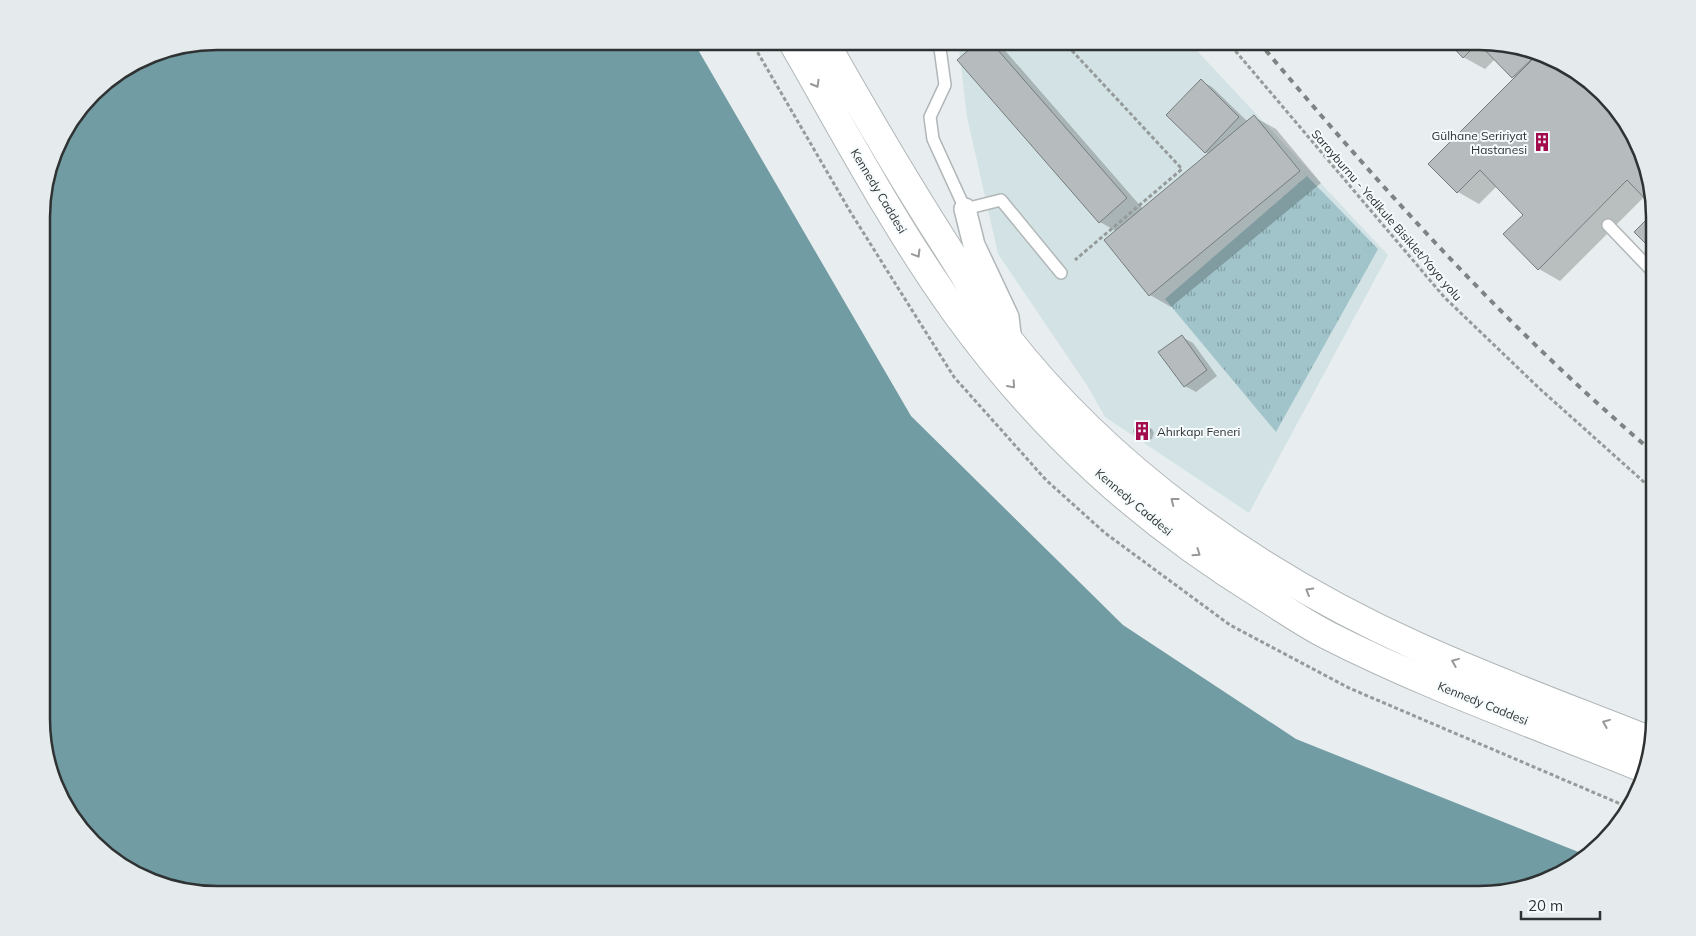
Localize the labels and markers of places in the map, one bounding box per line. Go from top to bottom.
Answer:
place label: Gülhane Seririyat Hastanesi [1431,128,1527,157]
building icon: Gülhane Seririyat Hastanesi [1531,131,1553,153]
building icon: Ahırkapı Feneri [1131,420,1153,442]
place label: Ahırkapı Feneri [1157,424,1241,439]

